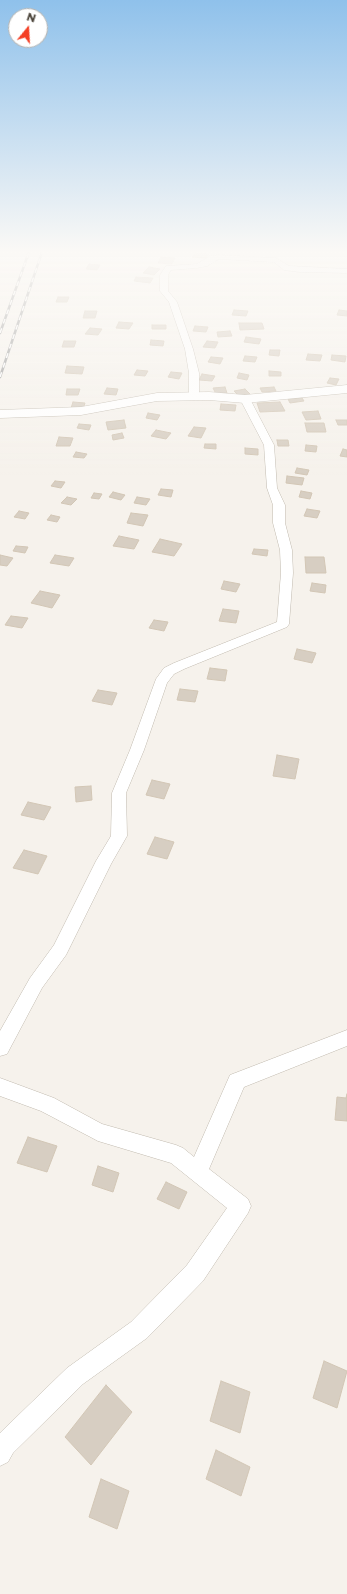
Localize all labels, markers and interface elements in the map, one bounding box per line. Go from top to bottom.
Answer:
north arrow [8,8,48,48]
text: N [25,10,38,26]

